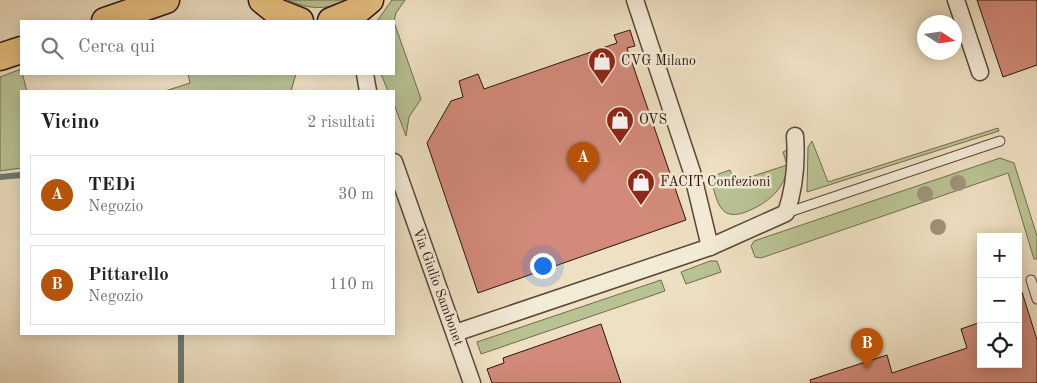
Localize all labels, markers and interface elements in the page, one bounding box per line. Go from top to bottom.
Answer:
north arrow [917,15,962,60]
search box [20,20,395,75]
icon: search [38,34,66,62]
text: Cerca qui [78,38,155,57]
shop icon: CVG Milano [587,46,617,85]
place label: CVG Milano [621,54,696,68]
shop icon: OVS [605,105,635,144]
text: Vicino [40,112,99,133]
place label: OVS [639,113,667,127]
text: 2 risultati [307,115,375,131]
pin: A [567,142,599,183]
shop icon: FACIT Confezioni [626,167,656,206]
place label: FACIT Confezioni [660,175,770,189]
text: TEDi [88,176,135,195]
text: A [51,187,63,203]
text: 30 m [338,187,374,203]
text: Negozio [88,199,144,215]
street label: Via Giulio Sambonet [410,226,466,348]
map controls [977,233,1022,368]
button: + [977,233,1022,278]
your location [530,253,556,279]
text: Pittarello [88,266,169,285]
text: B [51,277,63,293]
text: 110 m [329,277,374,293]
button: − [977,278,1022,323]
text: Negozio [88,289,144,305]
button: locate [977,323,1022,368]
pin: B [851,328,883,369]

